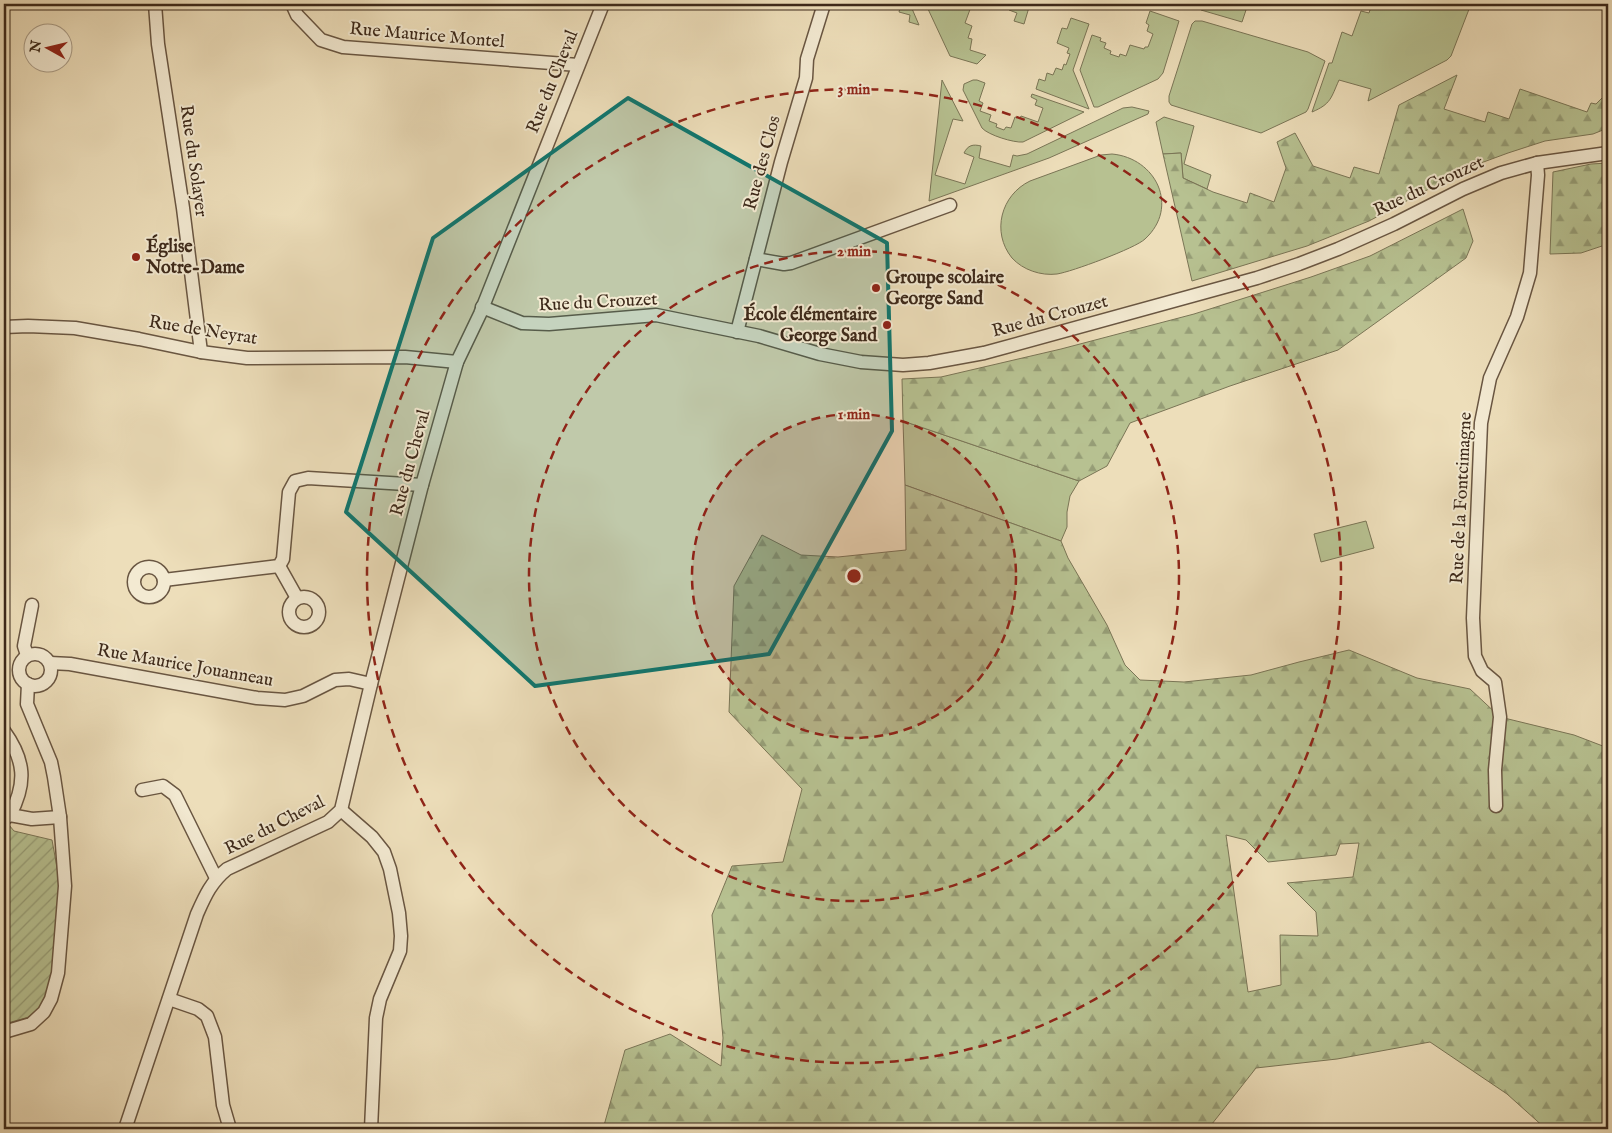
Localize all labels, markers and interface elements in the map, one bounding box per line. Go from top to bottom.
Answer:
street label: Rue Maurice Montel [348,18,506,54]
north arrow [22,22,72,72]
street label: Rue du Cheval [522,27,584,137]
text: N [26,39,46,55]
text: 3 min [838,80,870,99]
street label: Rue du Solayer [174,104,212,219]
street label: Rue des Clos [739,113,787,213]
street label: Rue du Crouzet [1370,151,1488,223]
place label: Église Notre-Dame [145,234,245,280]
text: 2 min [837,242,871,261]
marker: Église Notre-Dame [130,251,142,263]
place label: Groupe scolaire George Sand [886,267,1005,311]
marker: Groupe scolaire George Sand [870,282,882,294]
street label: Rue du Crouzet [538,288,658,318]
street label: Rue du Crouzet [989,290,1111,344]
place label: École élémentaire George Sand [743,302,878,348]
street label: Rue de Neyrat [147,311,259,351]
marker: École élémentaire George Sand [881,319,893,331]
text: 1 min [838,405,870,424]
street label: Rue du Cheval [386,407,436,519]
street label: Rue de la Fontcimagne [1446,412,1478,584]
centre of rings [845,567,863,585]
street label: Rue Maurice Jouanneau [95,639,275,693]
street label: Rue du Cheval [221,791,329,861]

